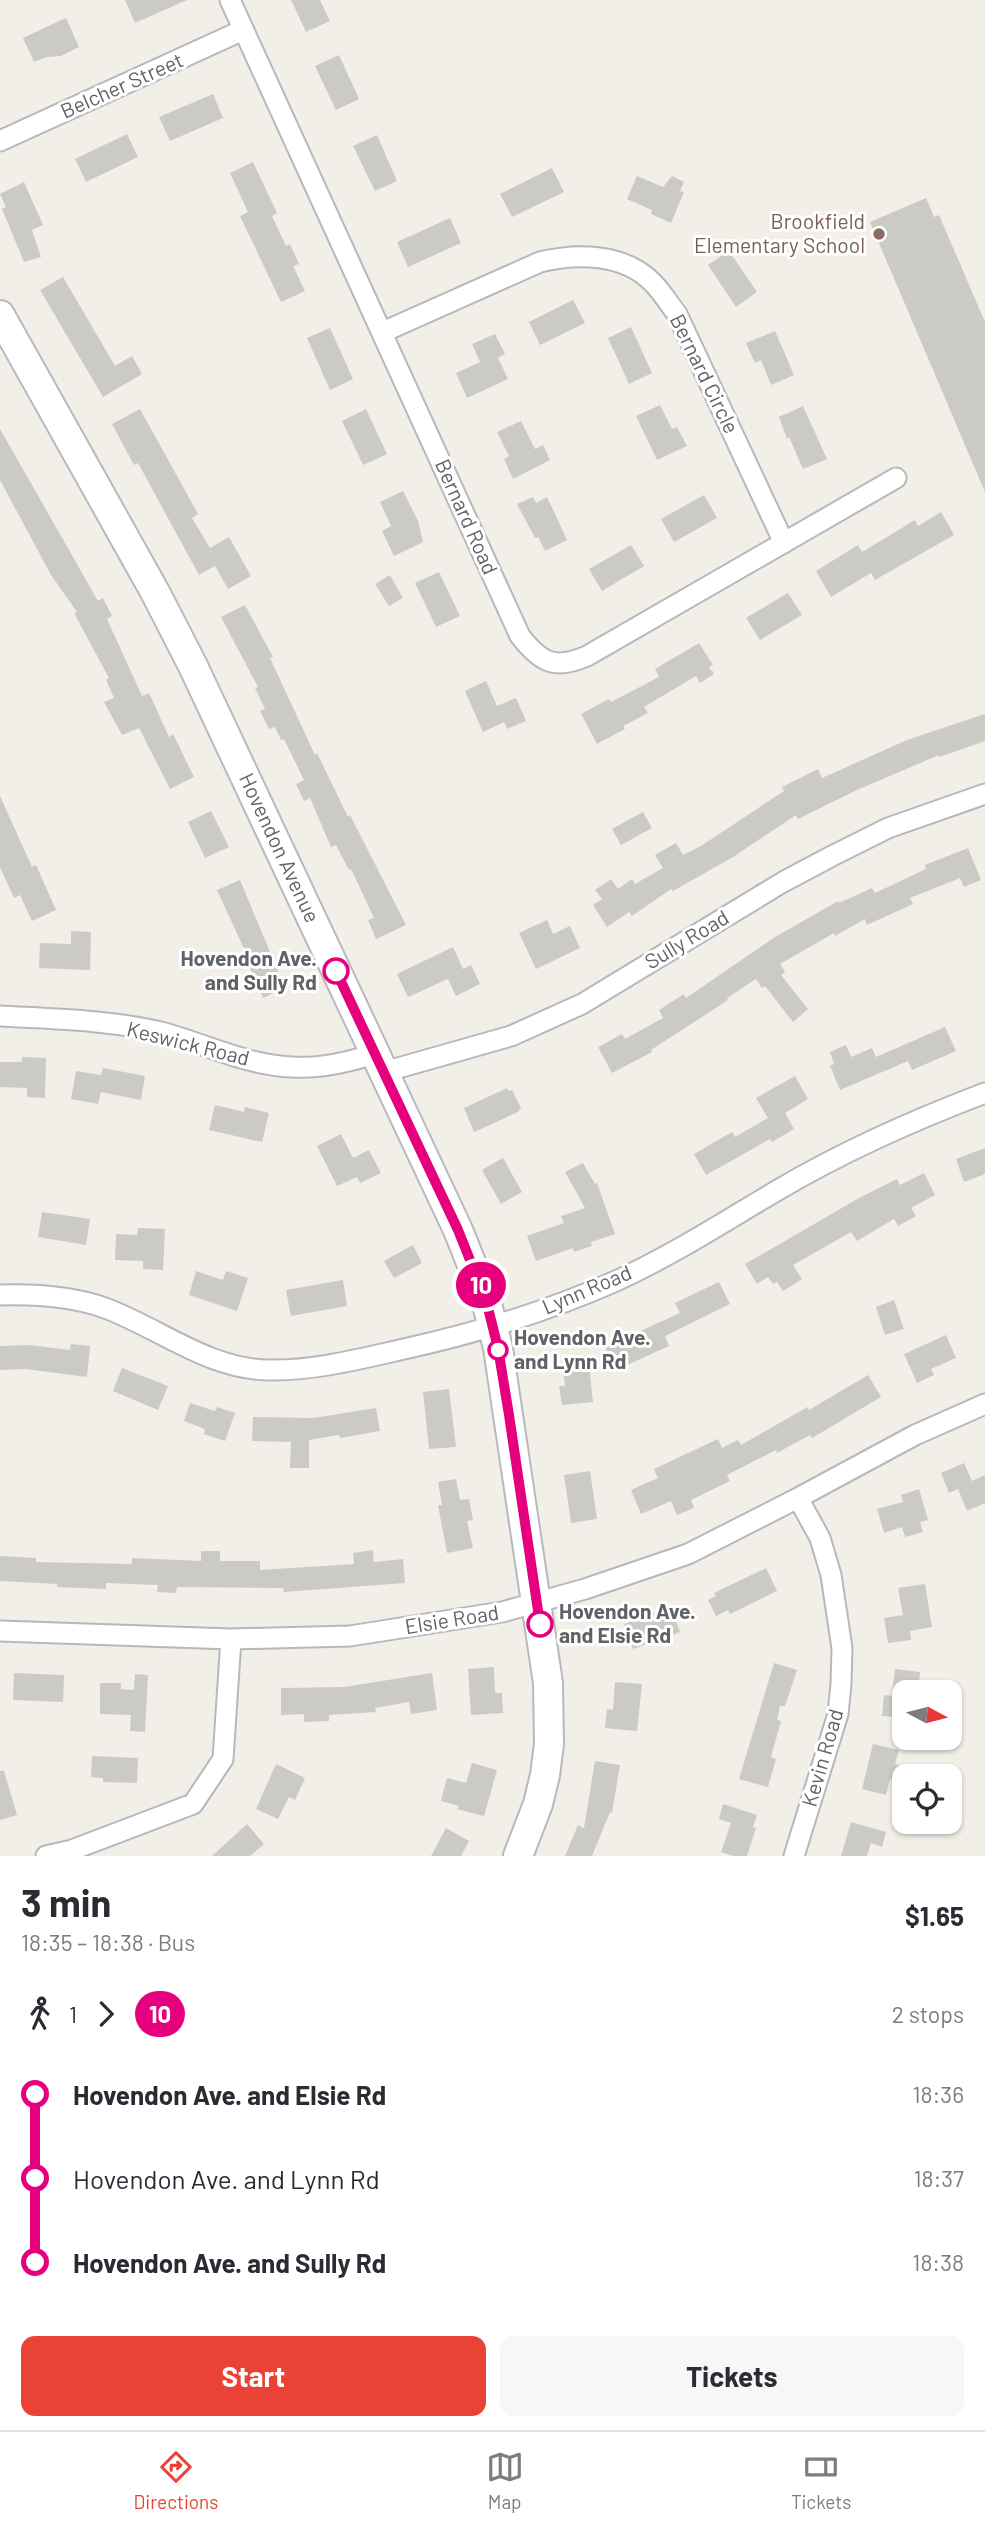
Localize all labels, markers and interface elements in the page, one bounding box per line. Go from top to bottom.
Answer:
street label: Belcher Street [56,46,187,123]
place label: Brookfield Elementary School [694,208,865,257]
marker: Brookfield Elementary School [871,226,887,242]
street label: Bernard Circle [666,310,745,437]
street label: Bernard Road [431,455,504,578]
street label: Hovendon Avenue [235,769,326,926]
street label: Sully Road [640,904,733,974]
place label: Hovendon Ave. and Sully Rd [180,945,317,994]
marker: Hovendon Ave. and Sully Rd [323,958,349,984]
street label: Keswick Road [124,1015,252,1070]
street label: Lynn Road [538,1259,635,1319]
line badge: 10 [449,1262,512,1308]
text: 10 [470,1270,492,1299]
place label: Hovendon Ave. and Lynn Rd [514,1324,651,1373]
marker: Hovendon Ave. and Lynn Rd [488,1340,508,1360]
place label: Hovendon Ave. and Elsie Rd [559,1598,696,1647]
street label: Elsie Road [403,1599,501,1638]
marker: Hovendon Ave. and Elsie Rd [527,1611,553,1637]
north arrow [892,1680,962,1750]
map controls [892,1680,962,1834]
street label: Kevin Road [796,1706,847,1809]
button: locate [892,1764,962,1834]
text: 3 min [21,1879,111,1925]
text: $1.65 [905,1900,964,1931]
text: 18:35 – 18:38 · Bus [21,1928,195,1956]
icon: walk [21,1995,59,2033]
icon: forward [87,1995,125,2033]
text: 10 [149,1999,171,2028]
text: 1 [69,2000,77,2028]
text: 2 stops [892,2000,964,2028]
text: Hovendon Ave. and Elsie Rd [73,2079,386,2110]
text: 18:36 [912,2080,964,2108]
text: Hovendon Ave. and Lynn Rd [73,2163,380,2194]
text: 18:37 [913,2164,964,2192]
text: Hovendon Ave. and Sully Rd [73,2247,386,2278]
text: 18:38 [912,2248,964,2276]
button: Start [21,2336,486,2416]
button: Tickets [500,2336,964,2416]
tab: Directions [134,2448,219,2513]
tab: Map [486,2448,524,2513]
tab: Tickets [791,2448,851,2513]

